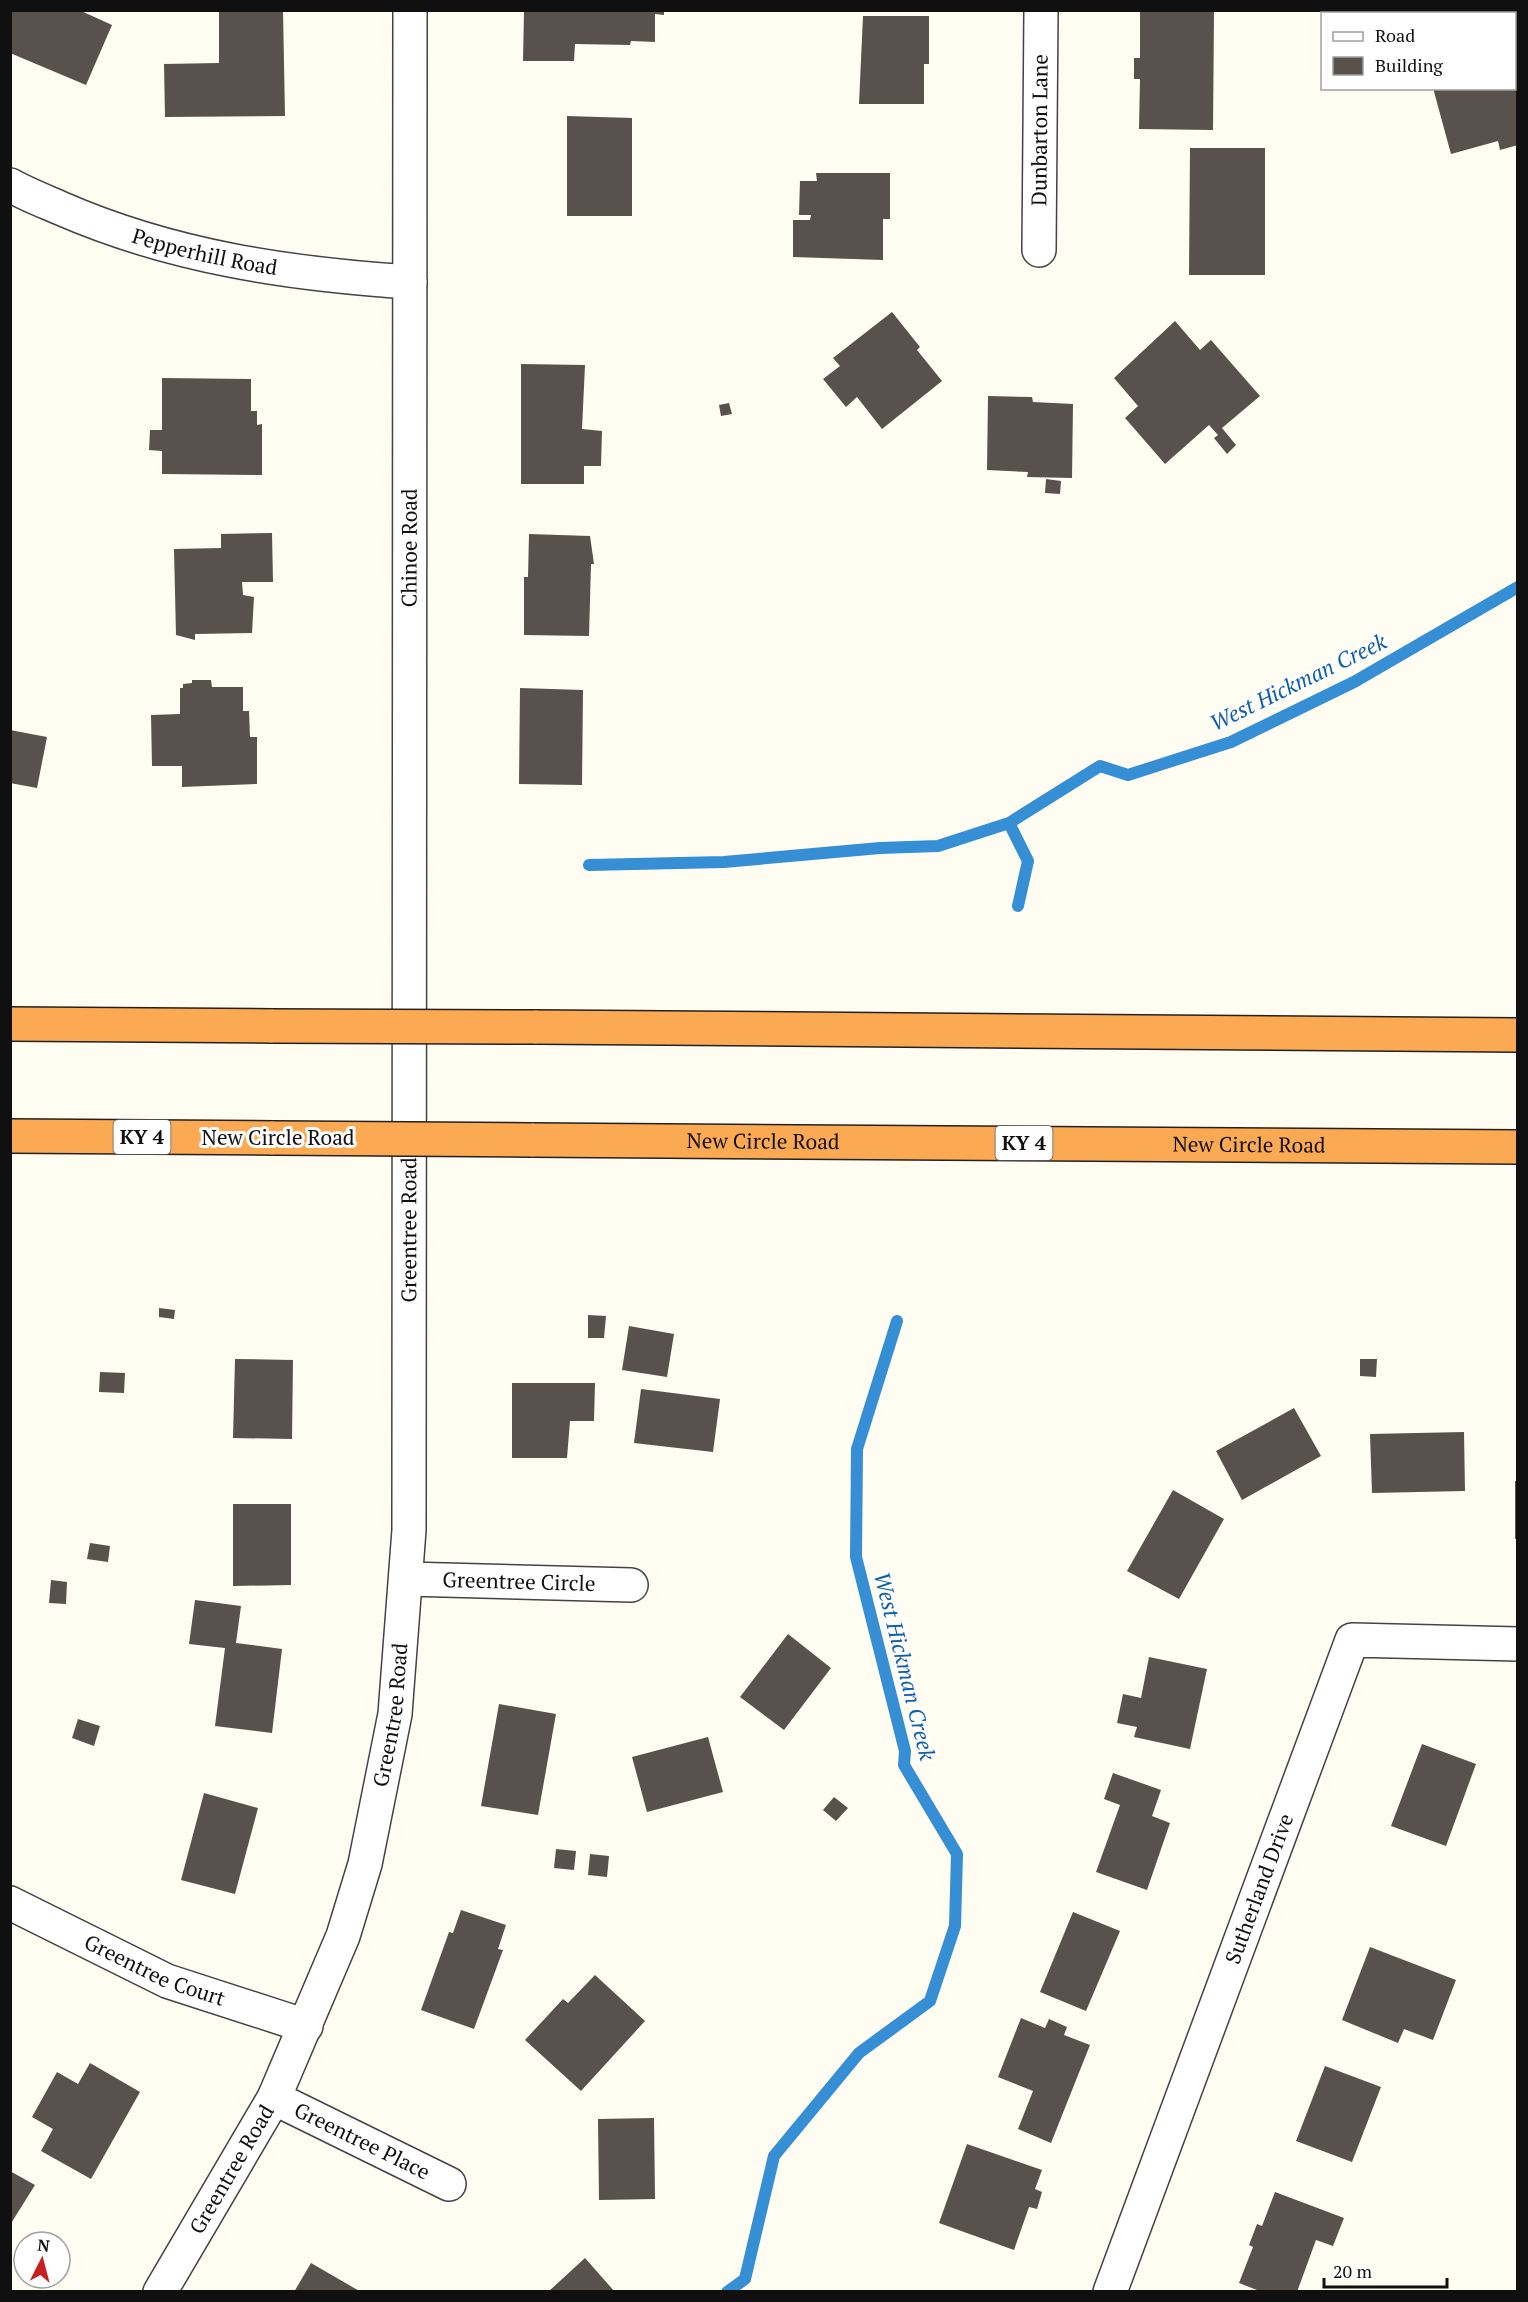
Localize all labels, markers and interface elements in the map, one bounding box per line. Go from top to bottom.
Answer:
legend [1321,12,1516,90]
text: Road [1375,23,1415,47]
text: Building [1375,53,1443,77]
street label: Dunbarton Lane [1024,54,1054,206]
street label: Pepperhill Road [129,221,280,281]
street label: Chinoe Road [395,488,423,607]
water label: West Hickman Creek [1205,626,1391,737]
road number: KY 4 [114,1120,170,1154]
street label: New Circle Road [202,1123,355,1151]
street label: New Circle Road [686,1126,840,1155]
road number: KY 4 [996,1126,1052,1160]
street label: New Circle Road [1172,1130,1326,1159]
street label: Greentree Road [394,1157,422,1302]
street label: Greentree Circle [442,1565,596,1597]
water label: West Hickman Creek [868,1569,943,1764]
street label: Greentree Road [366,1641,413,1789]
street label: Sutherland Drive [1218,1809,1299,1968]
street label: Greentree Court [80,1927,229,2012]
street label: Greentree Place [290,2095,435,2185]
street label: Greentree Road [182,2099,280,2239]
north arrow [12,2230,72,2290]
text: N [36,2234,51,2257]
scale bar [1324,2251,1447,2289]
text: 20 m [1333,2259,1373,2283]

